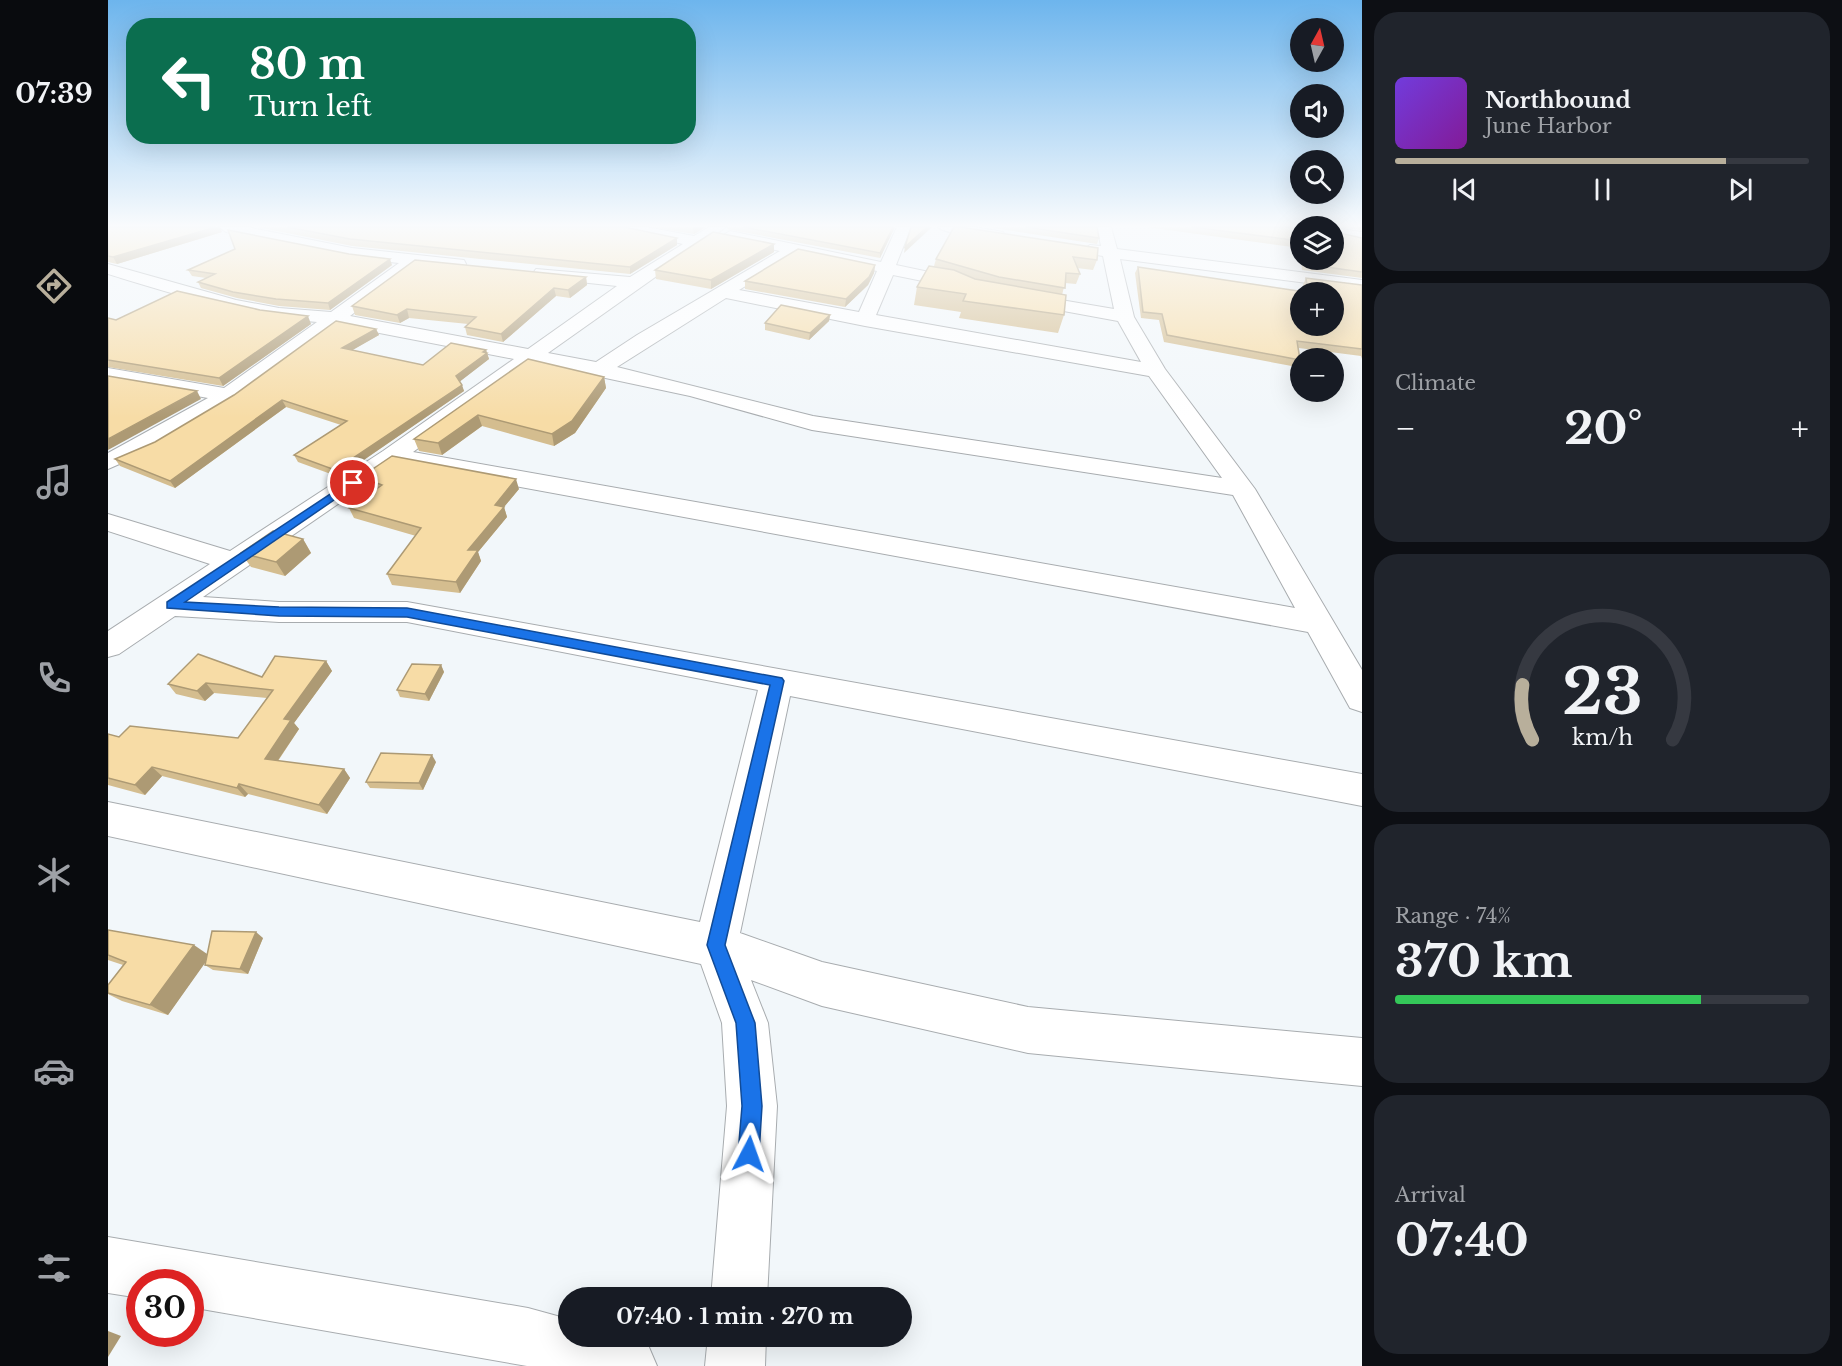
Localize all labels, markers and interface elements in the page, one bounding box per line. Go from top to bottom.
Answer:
north arrow [1290,18,1344,72]
map controls [1290,18,1344,402]
text: 80 m [249,38,365,90]
icon: left [150,42,228,120]
text: 07:39 [15,77,93,110]
button: sound [1290,84,1344,138]
text: Northbound [1485,87,1631,114]
text: Turn left [249,90,372,123]
text: June Harbor [1485,114,1612,138]
button: search [1290,150,1344,204]
icon: previous [1448,173,1481,206]
icon: pause [1586,173,1619,206]
icon: next [1724,173,1757,206]
button: layers [1290,216,1344,270]
icon: directions [33,265,75,307]
button: + [1290,282,1344,336]
button: − [1290,348,1344,402]
text: Climate [1395,371,1476,395]
text: 20° [1564,400,1643,456]
text: − [1395,408,1416,449]
text: + [1791,408,1809,449]
pin [327,457,378,508]
icon: music [33,461,75,503]
icon: arrive [336,466,369,499]
text: 23 [1562,653,1642,731]
icon: phone [33,657,75,699]
text: km/h [1572,724,1633,751]
icon: climate [33,854,75,896]
text: Range · 74% [1395,904,1511,928]
text: 370 km [1395,933,1572,989]
icon: car [33,1050,75,1092]
position arrow [717,1122,781,1186]
text: Arrival [1395,1183,1466,1207]
text: 07:40 [1395,1212,1529,1268]
icon: filters [33,1247,75,1289]
speed limit sign: 30 [126,1269,204,1347]
text: 07:40 · 1 min · 270 m [616,1303,854,1330]

